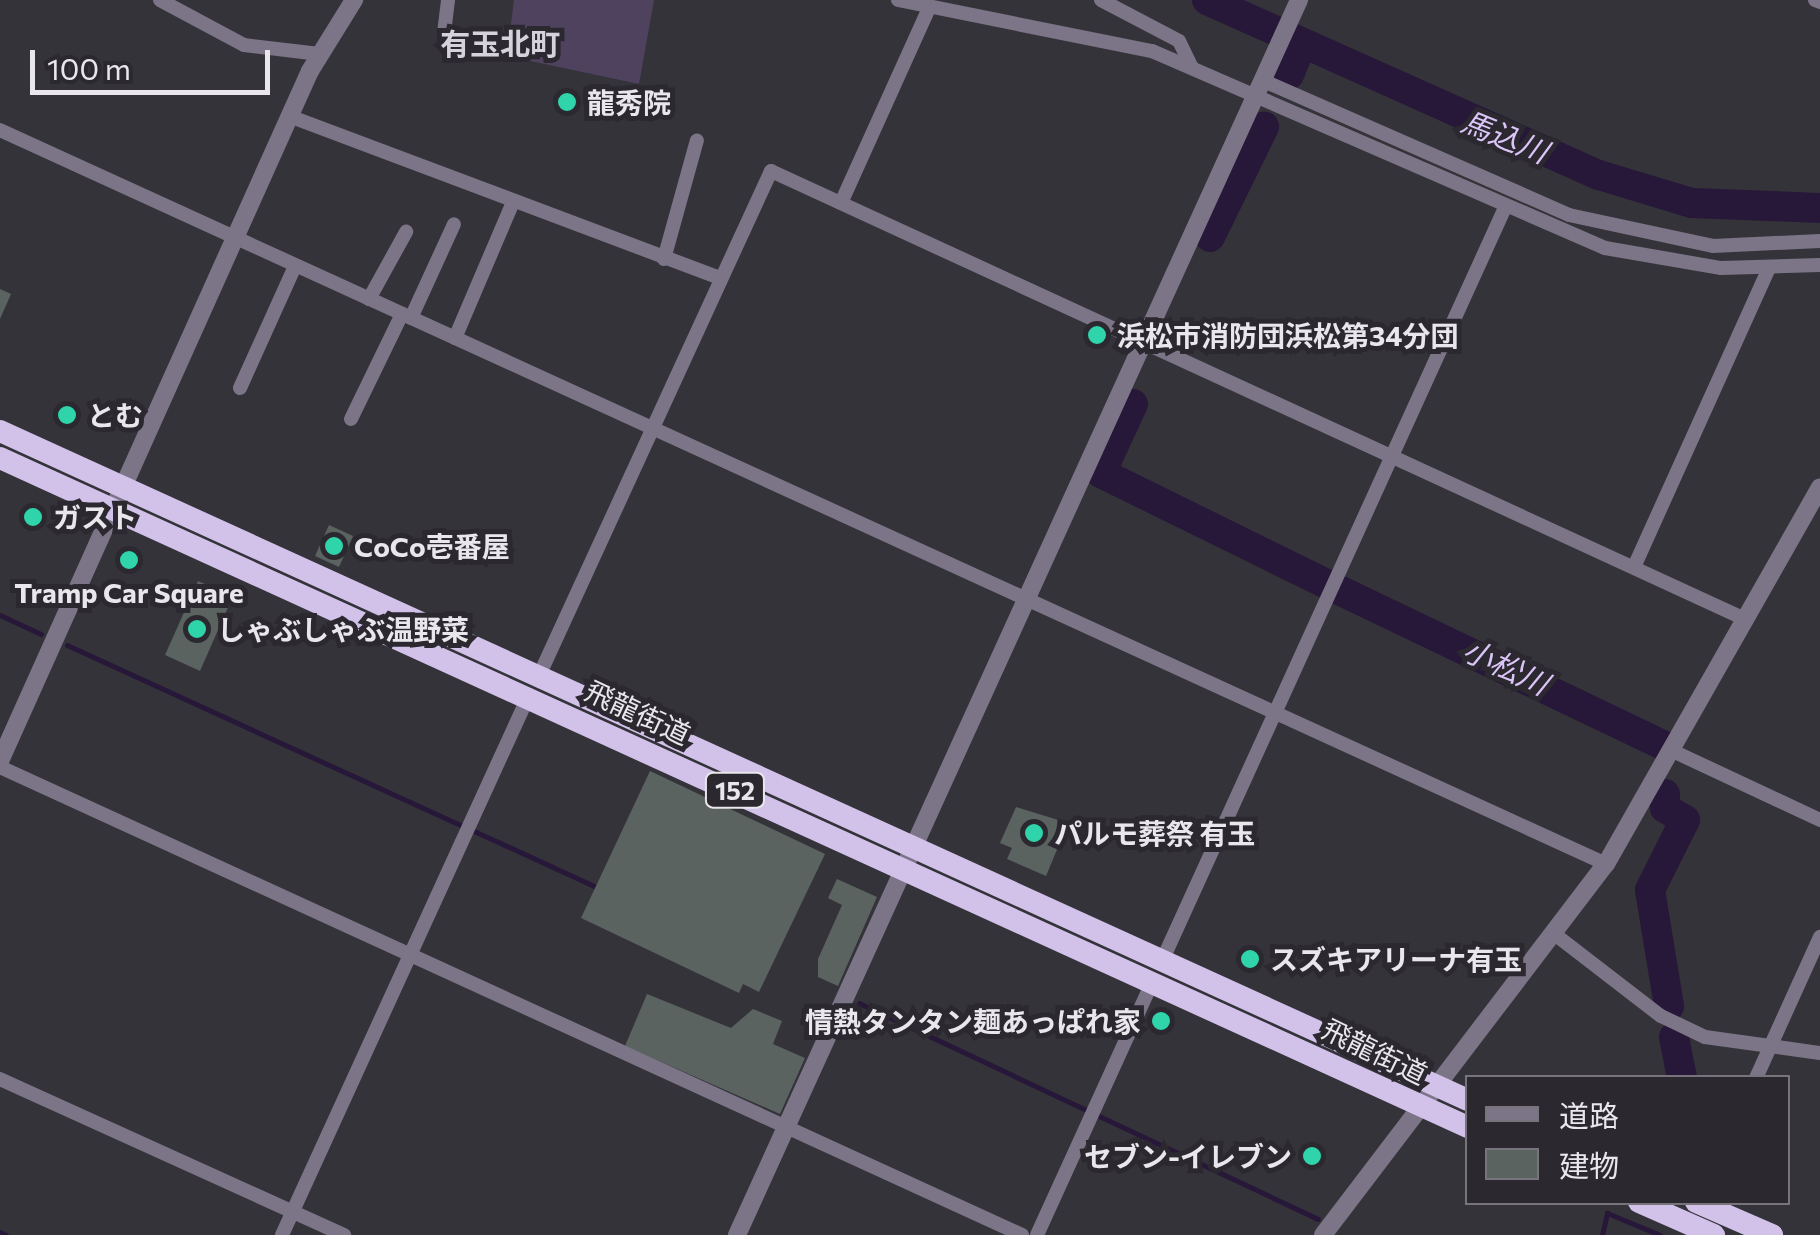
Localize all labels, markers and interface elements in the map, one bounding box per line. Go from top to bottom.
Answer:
district label: 有玉北町 [440,25,560,61]
scale bar [35,30,275,92]
text: 100 m [47,49,131,86]
place label: 龍秀院 [587,85,671,119]
marker: 龍秀院 [556,91,578,113]
water label: 馬込川 [1457,102,1553,170]
place label: 浜松市消防団浜松第34分団 [1117,318,1458,352]
marker: 浜松市消防団浜松第34分団 [1086,324,1108,346]
place label: とむ [87,398,143,432]
marker: とむ [56,404,78,426]
place label: ガスト [53,500,137,534]
marker: ガスト [22,506,44,528]
place label: CoCo壱番屋 [354,529,510,563]
marker: CoCo壱番屋 [323,535,345,557]
marker: Tramp Car Square [118,549,140,571]
place label: Tramp Car Square [14,575,244,609]
place label: しゃぶしゃぶ温野菜 [217,612,469,646]
marker: しゃぶしゃぶ温野菜 [186,618,208,640]
water label: 小松川 [1458,631,1554,701]
street label: 飛龍街道 [580,673,696,751]
road number: 152 [702,770,768,810]
place label: パルモ葬祭 有玉 [1054,816,1255,850]
marker: パルモ葬祭 有玉 [1023,822,1045,844]
place label: スズキアリーナ有玉 [1270,942,1522,976]
marker: スズキアリーナ有玉 [1239,948,1261,970]
place label: 情熱タンタン麺あっぱれ家 [805,1004,1141,1038]
marker: 情熱タンタン麺あっぱれ家 [1150,1010,1172,1032]
street label: 飛龍街道 [1317,1011,1433,1091]
legend [1465,1075,1790,1205]
text: 道路 [1559,1096,1619,1133]
place label: セブン-イレブン [1084,1139,1292,1173]
marker: セブン-イレブン [1301,1145,1323,1167]
text: 建物 [1559,1146,1619,1183]

